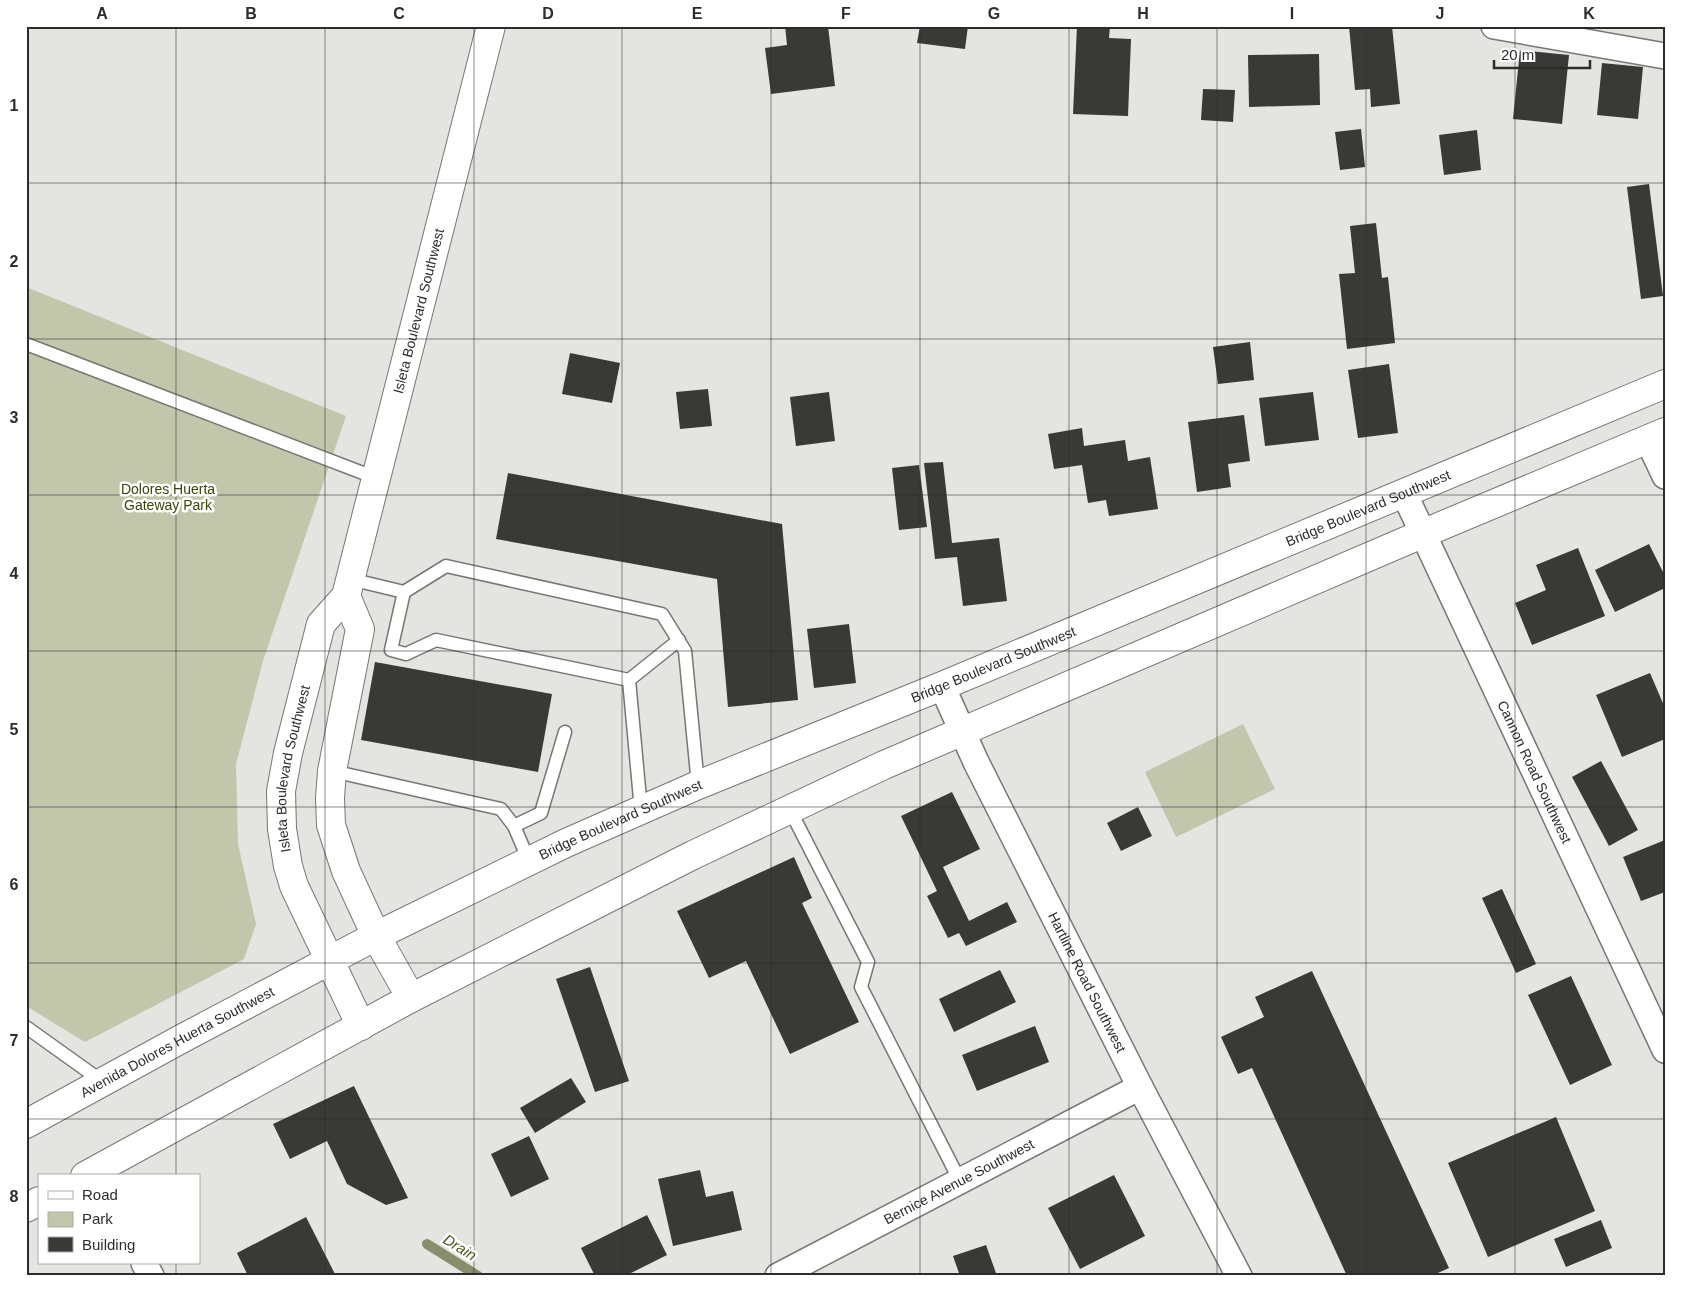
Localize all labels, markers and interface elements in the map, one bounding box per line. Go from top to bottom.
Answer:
text: A [96,5,108,22]
text: B [245,5,257,22]
text: C [393,5,405,22]
text: D [542,5,554,22]
text: E [692,5,703,22]
text: F [841,5,851,22]
text: G [988,5,1000,22]
text: H [1137,5,1149,22]
text: I [1290,5,1294,22]
text: J [1436,5,1444,22]
text: K [1583,5,1595,22]
scale bar [1494,38,1590,70]
text: 20 m [1501,46,1534,63]
text: 1 [10,97,19,114]
street label: Isleta Boulevard Southwest [390,227,447,395]
text: 2 [10,253,19,270]
text: 3 [10,409,19,426]
street label: Bridge Boulevard Southwest [1283,467,1453,550]
park label: Dolores Huerta Gateway Park [121,481,215,513]
text: 4 [10,565,19,582]
street label: Bridge Boulevard Southwest [909,623,1078,706]
street label: Isleta Boulevard Southwest [273,683,313,853]
street label: Cannon Road Southwest [1494,698,1575,846]
text: 5 [10,721,19,738]
street label: Bridge Boulevard Southwest [536,776,704,863]
text: 6 [10,876,19,893]
street label: Hartline Road Southwest [1045,909,1129,1055]
street label: Avenida Dolores Huerta Southwest [77,983,277,1101]
text: 7 [10,1032,19,1049]
street label: Bernice Avenue Southwest [881,1136,1037,1227]
legend [38,1174,200,1264]
text: Road [82,1186,118,1203]
text: 8 [10,1188,19,1205]
text: Park [82,1210,113,1227]
water label: Drain [440,1230,480,1264]
text: Building [82,1236,135,1253]

